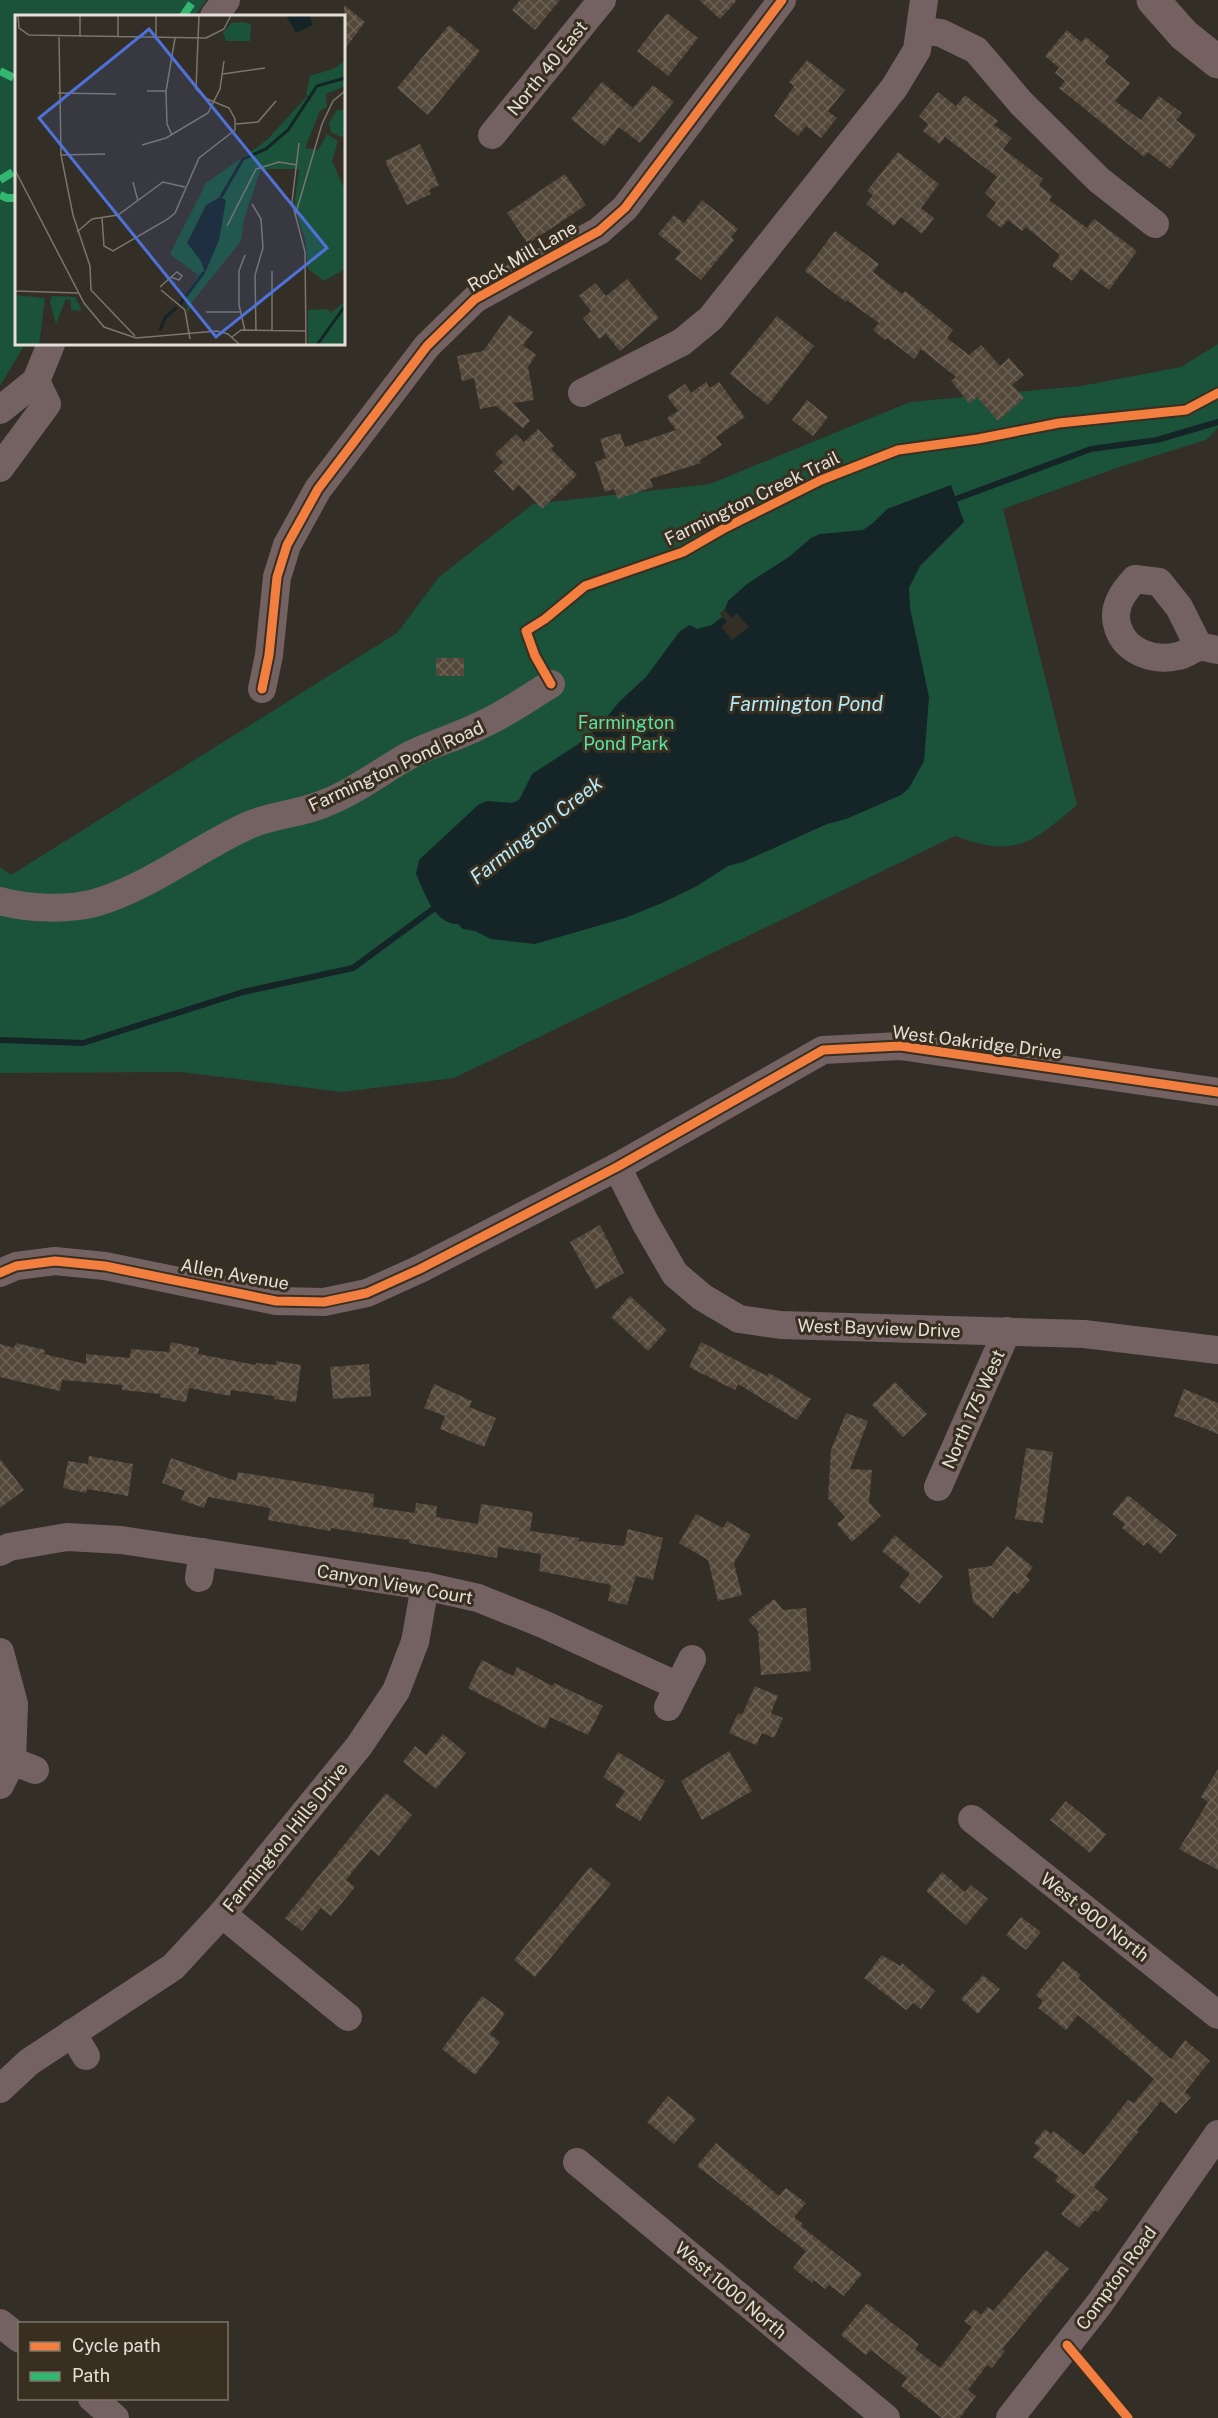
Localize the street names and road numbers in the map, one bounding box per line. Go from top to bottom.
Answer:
street label: North 40 East [502,16,592,120]
street label: Rock Mill Lane [464,216,580,296]
street label: Farmington Creek Trail [661,446,843,550]
street label: Farmington Pond Road [305,716,487,816]
street label: West Oakridge Drive [891,1021,1063,1063]
street label: Allen Avenue [179,1254,291,1294]
street label: West Bayview Drive [797,1315,961,1341]
street label: North 175 West [937,1346,1009,1472]
street label: Canyon View Court [315,1560,475,1608]
street label: Farmington Hills Drive [218,1758,352,1916]
street label: West 900 North [1037,1868,1153,1966]
street label: Compton Road [1071,2222,1161,2334]
street label: West 1000 North [671,2237,791,2343]

